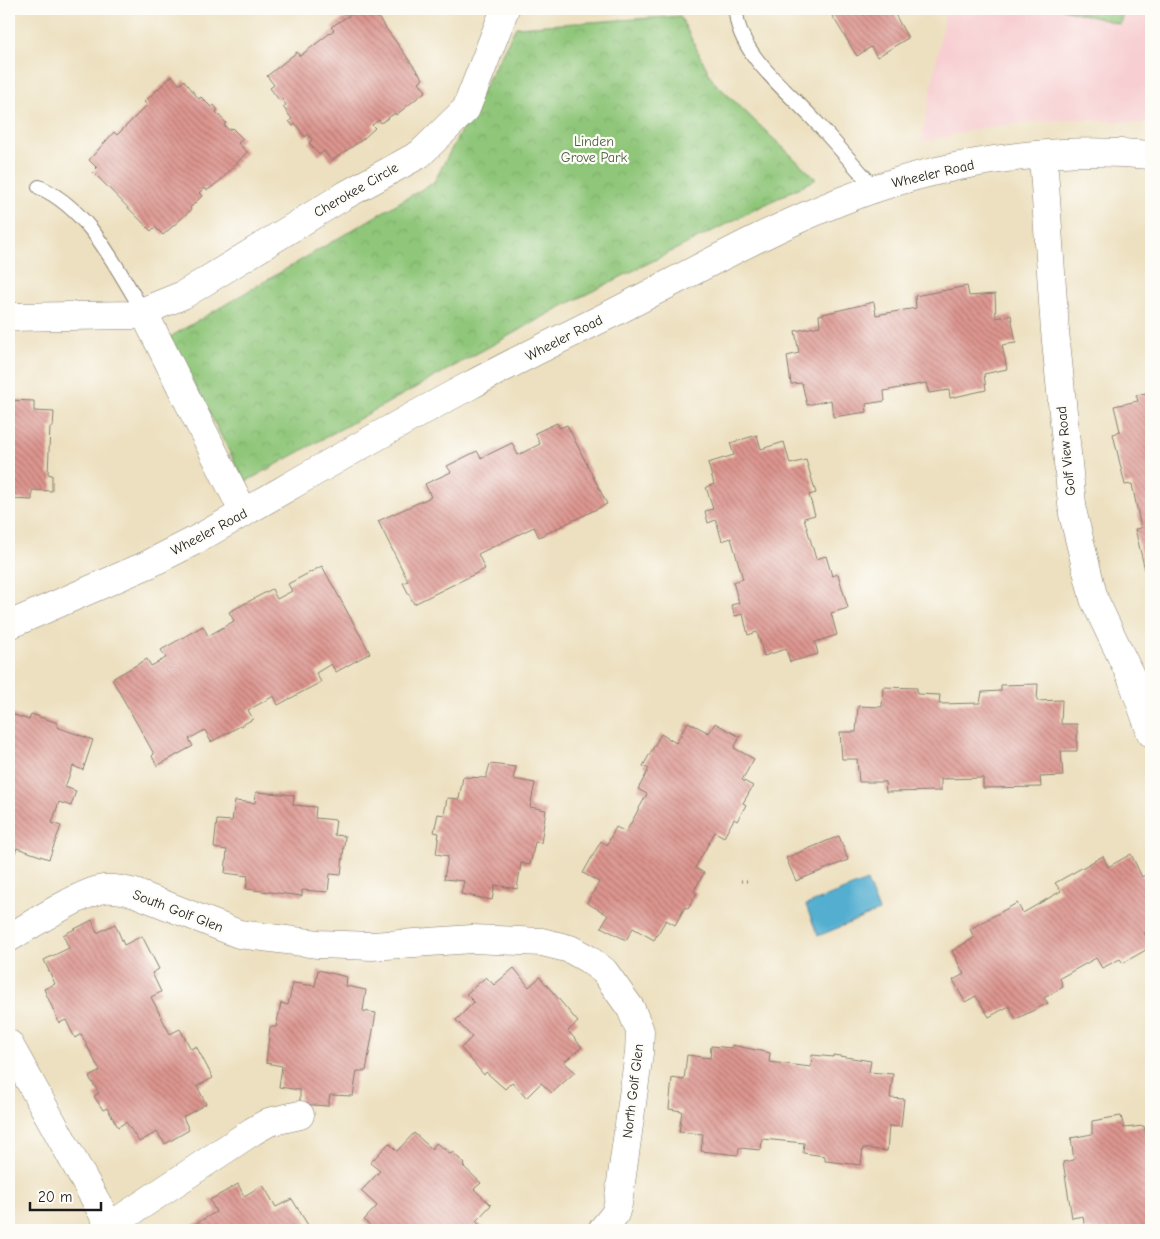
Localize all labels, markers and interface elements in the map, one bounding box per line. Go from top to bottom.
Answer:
park label: Linden Grove Park [561,133,628,166]
street label: Wheeler Road [890,156,976,192]
street label: Cherokee Circle [311,159,401,221]
street label: Wheeler Road [523,311,605,365]
street label: Golf View Road [1053,405,1079,497]
street label: Wheeler Road [168,505,250,559]
street label: South Golf Glen [130,886,226,936]
street label: North Golf Glen [619,1043,647,1139]
scale bar [30,1179,101,1211]
text: 20 m [38,1188,72,1206]

